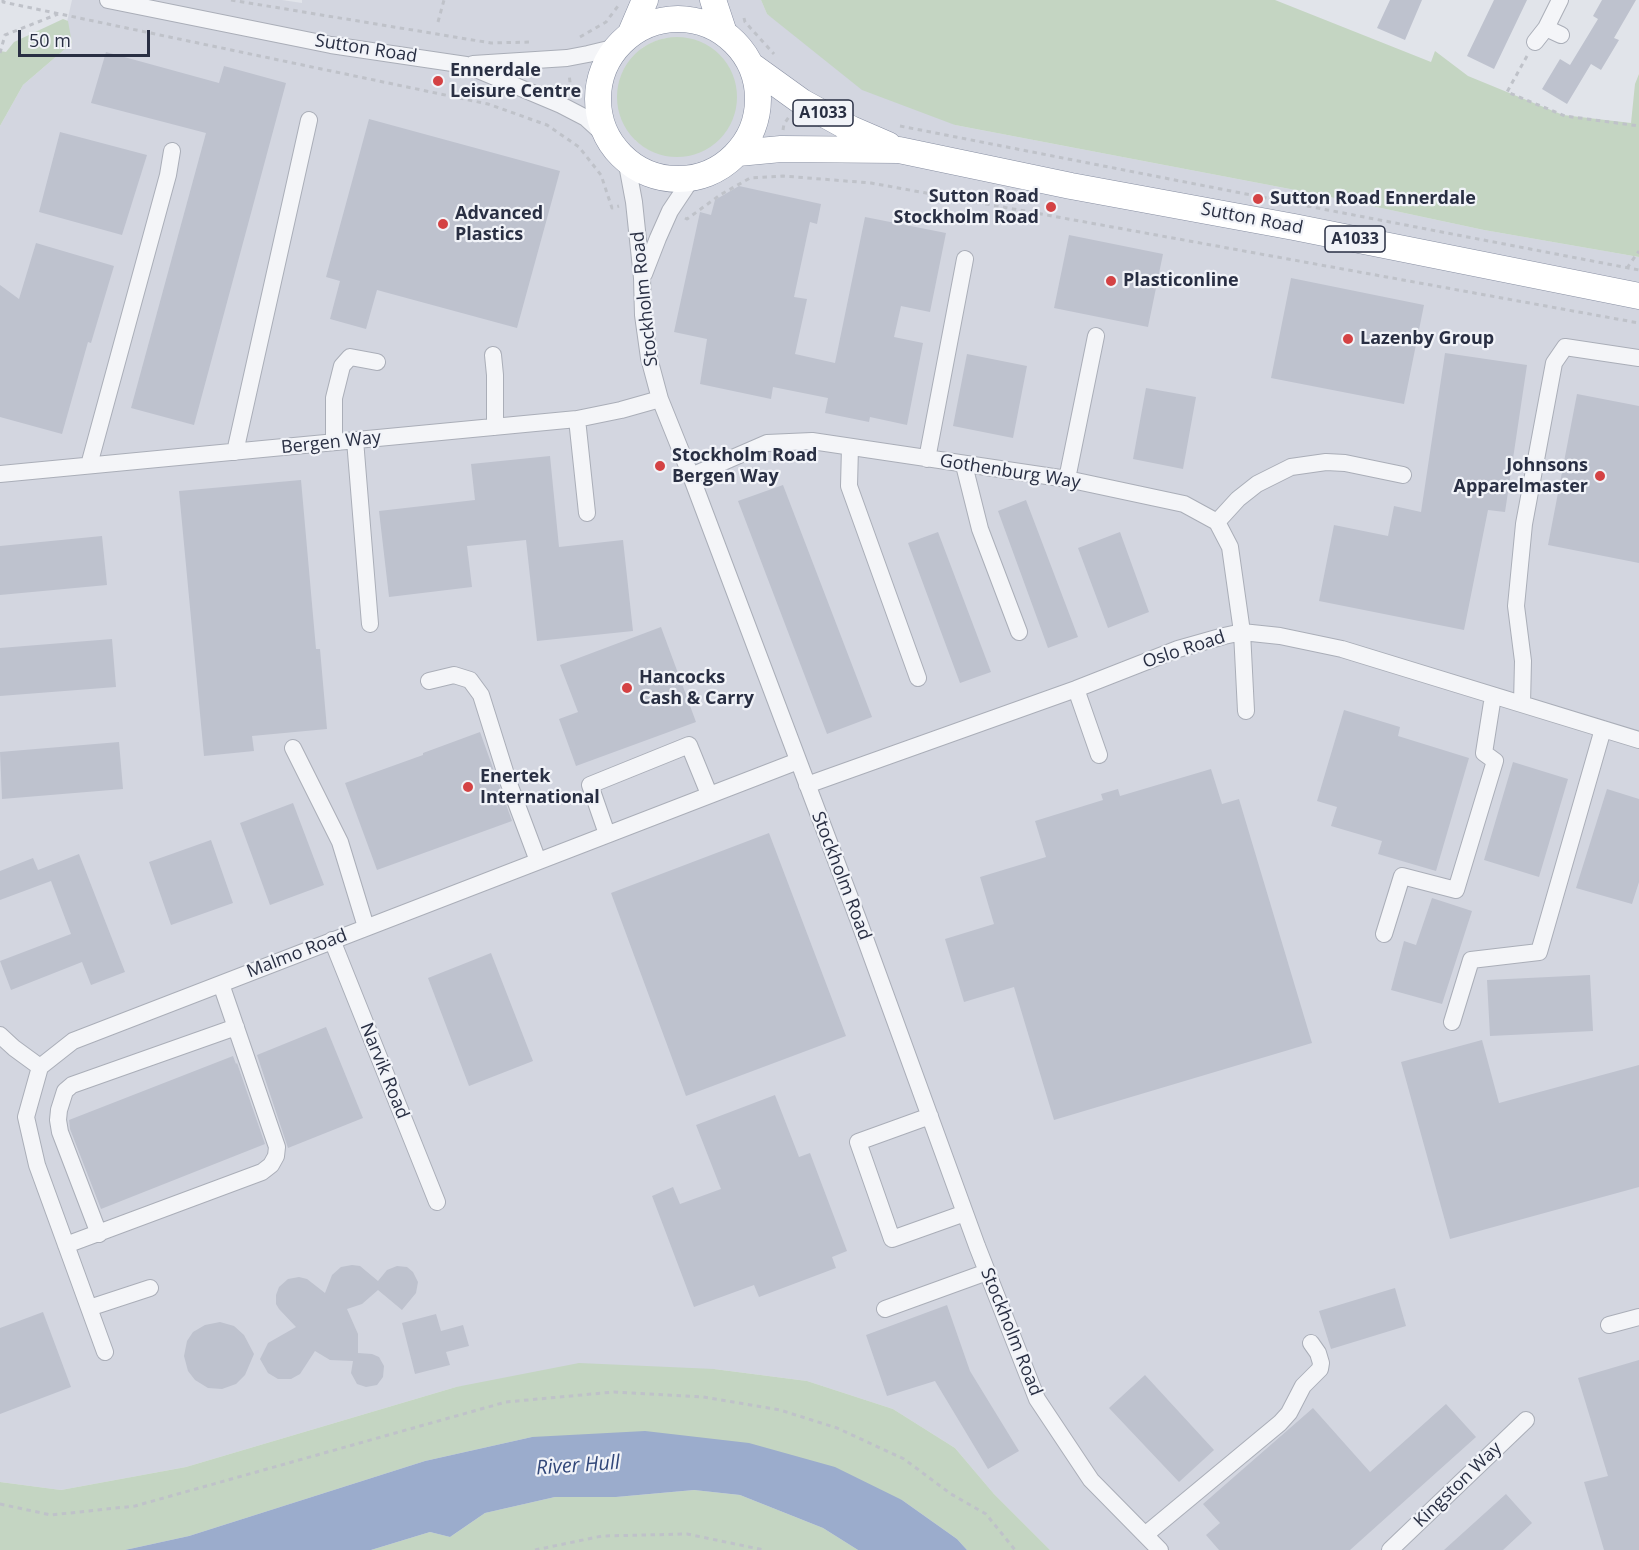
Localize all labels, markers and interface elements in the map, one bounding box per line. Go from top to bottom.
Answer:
scale bar [21,18,153,56]
text: 50 m [29,28,71,52]
street label: Sutton Road [313,30,419,68]
place label: Ennerdale Leisure Centre [450,60,581,103]
marker: Ennerdale Leisure Centre [431,74,445,88]
road number: A1033 [793,100,853,126]
place label: Sutton Road Stockholm Road [894,186,1039,228]
place label: Sutton Road Ennerdale [1270,188,1476,210]
marker: Sutton Road Ennerdale [1251,192,1265,206]
street label: Sutton Road [1199,199,1305,239]
marker: Sutton Road Stockholm Road [1044,200,1058,214]
place label: Advanced Plastics [455,203,543,246]
marker: Advanced Plastics [436,217,450,231]
road number: A1033 [1325,226,1385,252]
street label: Stockholm Road [627,230,663,368]
place label: Plasticonline [1123,270,1239,292]
marker: Plasticonline [1104,274,1118,288]
place label: Lazenby Group [1360,328,1494,350]
marker: Lazenby Group [1341,332,1355,346]
street label: Bergen Way [280,427,382,459]
place label: Stockholm Road Bergen Way [672,445,817,488]
street label: Gothenburg Way [938,450,1082,494]
place label: Johnsons Apparelmaster [1454,455,1588,498]
marker: Stockholm Road Bergen Way [653,459,667,473]
marker: Johnsons Apparelmaster [1593,469,1607,483]
street label: Oslo Road [1140,627,1228,673]
place label: Hancocks Cash & Carry [639,667,754,710]
marker: Hancocks Cash & Carry [620,681,634,695]
place label: Enertek International [480,766,600,808]
marker: Enertek International [461,780,475,794]
street label: Stockholm Road [807,809,875,943]
street label: Malmo Road [244,925,350,983]
street label: Narvik Road [355,1020,413,1122]
street label: Stockholm Road [976,1265,1046,1399]
street label: Kingston Way [1410,1438,1506,1532]
water label: River Hull [535,1451,621,1481]

